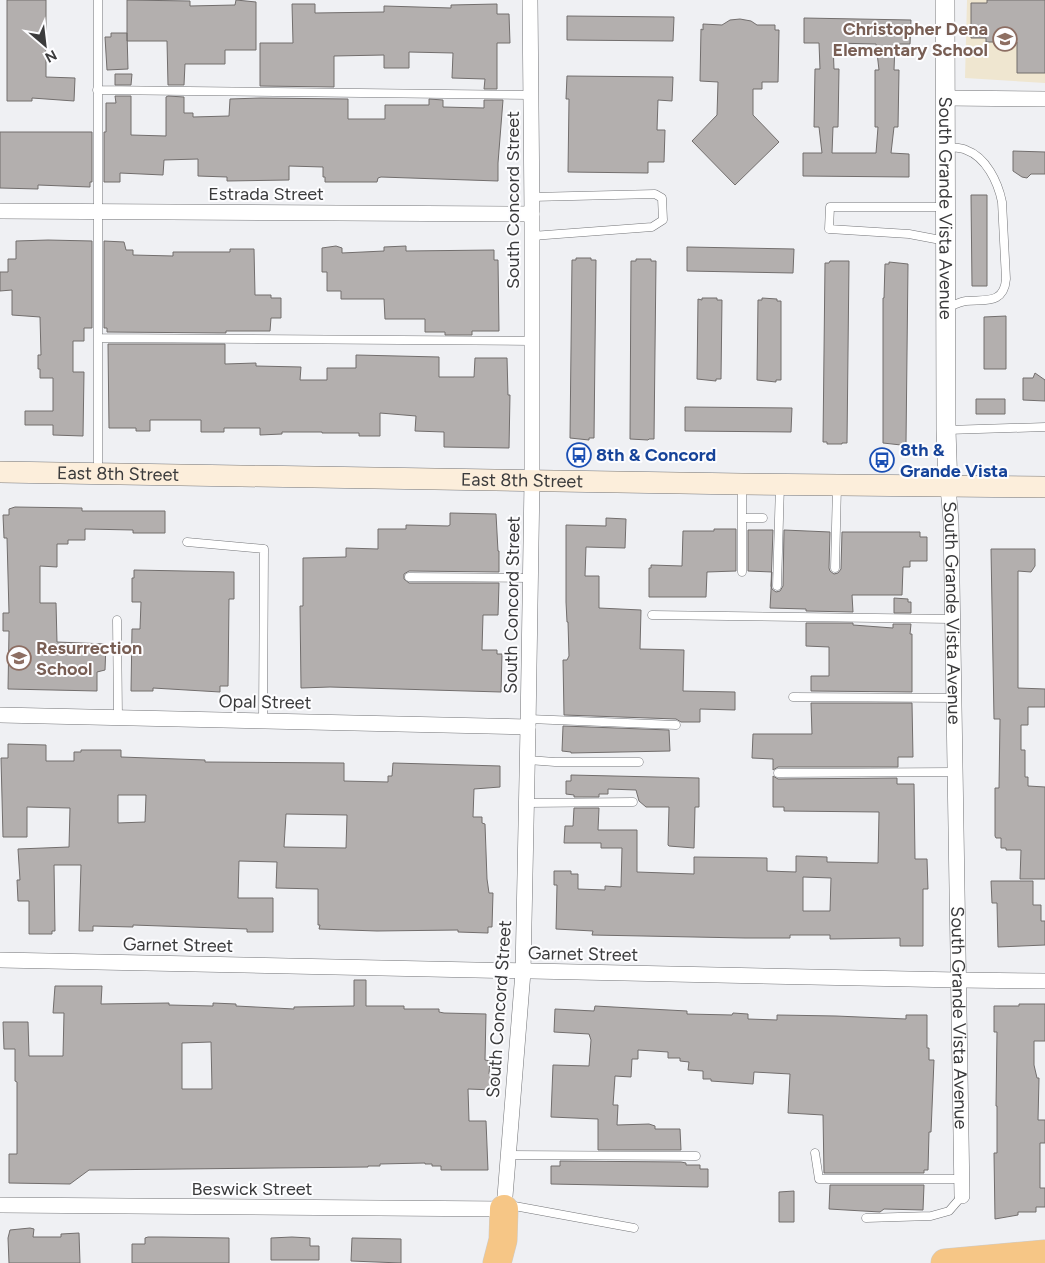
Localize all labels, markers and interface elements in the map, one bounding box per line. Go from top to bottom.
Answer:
place label: Christopher Dena Elementary School [833,18,988,61]
north arrow [20,20,70,70]
school or university icon: Christopher Dena Elementary School [992,26,1018,52]
text: N [42,46,60,66]
street label: South Grande Vista Avenue [934,96,957,320]
street label: South Concord Street [502,111,524,289]
street label: Estrada Street [208,183,324,205]
place label: 8th & Grande Vista [900,439,1008,482]
bus stop icon: 8th & Concord [566,442,592,468]
place label: 8th & Concord [596,444,716,466]
bus stop icon: 8th & Grande Vista [869,447,895,473]
street label: East 8th Street [57,462,179,486]
street label: East 8th Street [461,468,583,492]
street label: South Grande Vista Avenue [938,500,965,725]
street label: South Concord Street [499,516,525,694]
place label: Resurrection School [36,637,142,680]
school or university icon: Resurrection School [6,645,32,671]
street label: Opal Street [219,690,312,714]
street label: South Grande Vista Avenue [946,906,972,1130]
street label: South Concord Street [482,919,516,1099]
street label: Garnet Street [123,933,234,957]
street label: Garnet Street [528,942,639,966]
street label: Beswick Street [192,1178,313,1200]

